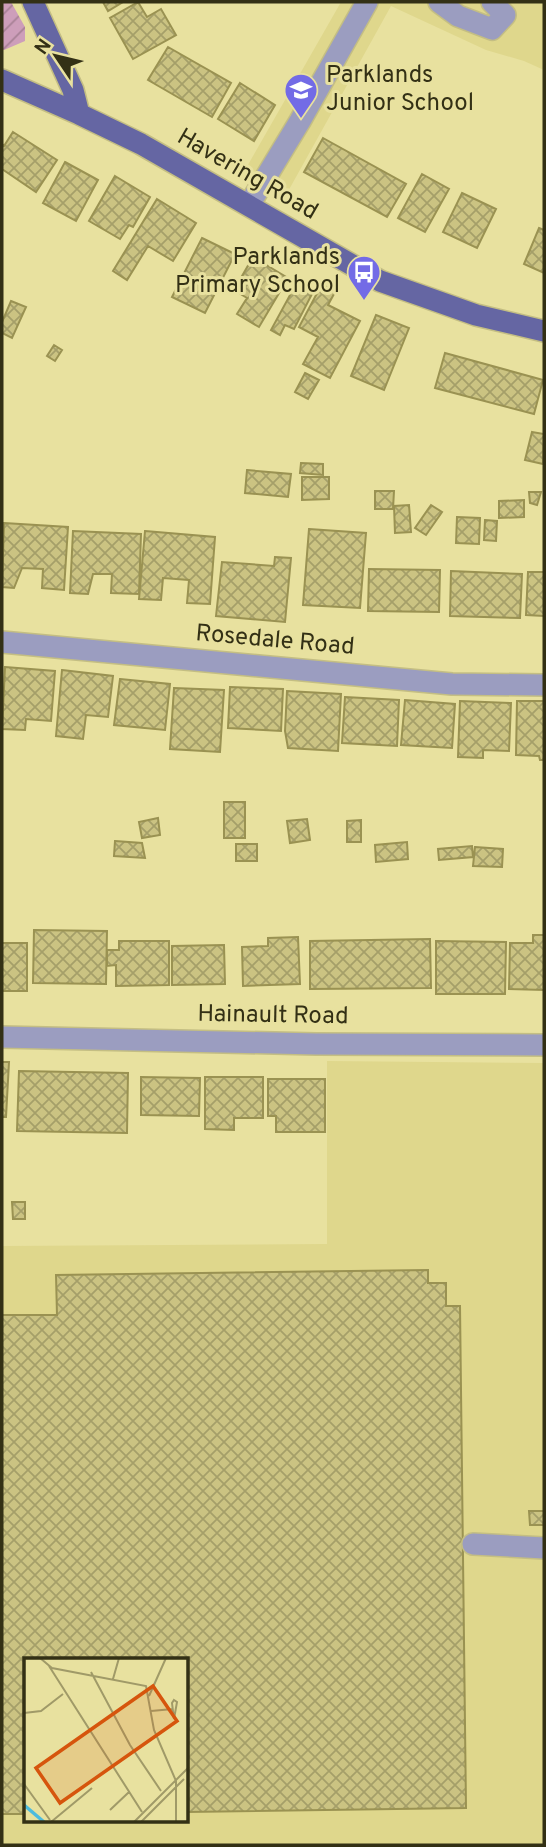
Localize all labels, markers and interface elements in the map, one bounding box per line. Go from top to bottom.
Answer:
north arrow [21,21,91,91]
text: N [30,35,57,60]
place label: Parklands Junior School [326,61,474,119]
school or university icon: Parklands Junior School [282,71,320,120]
street label: Havering Road [171,123,323,227]
place label: Parklands Primary School [175,243,340,301]
bus stop icon: Parklands Primary School [345,253,383,302]
street label: Rosedale Road [194,619,356,663]
street label: Hainault Road [197,1000,349,1032]
inset map [24,1658,189,1822]

